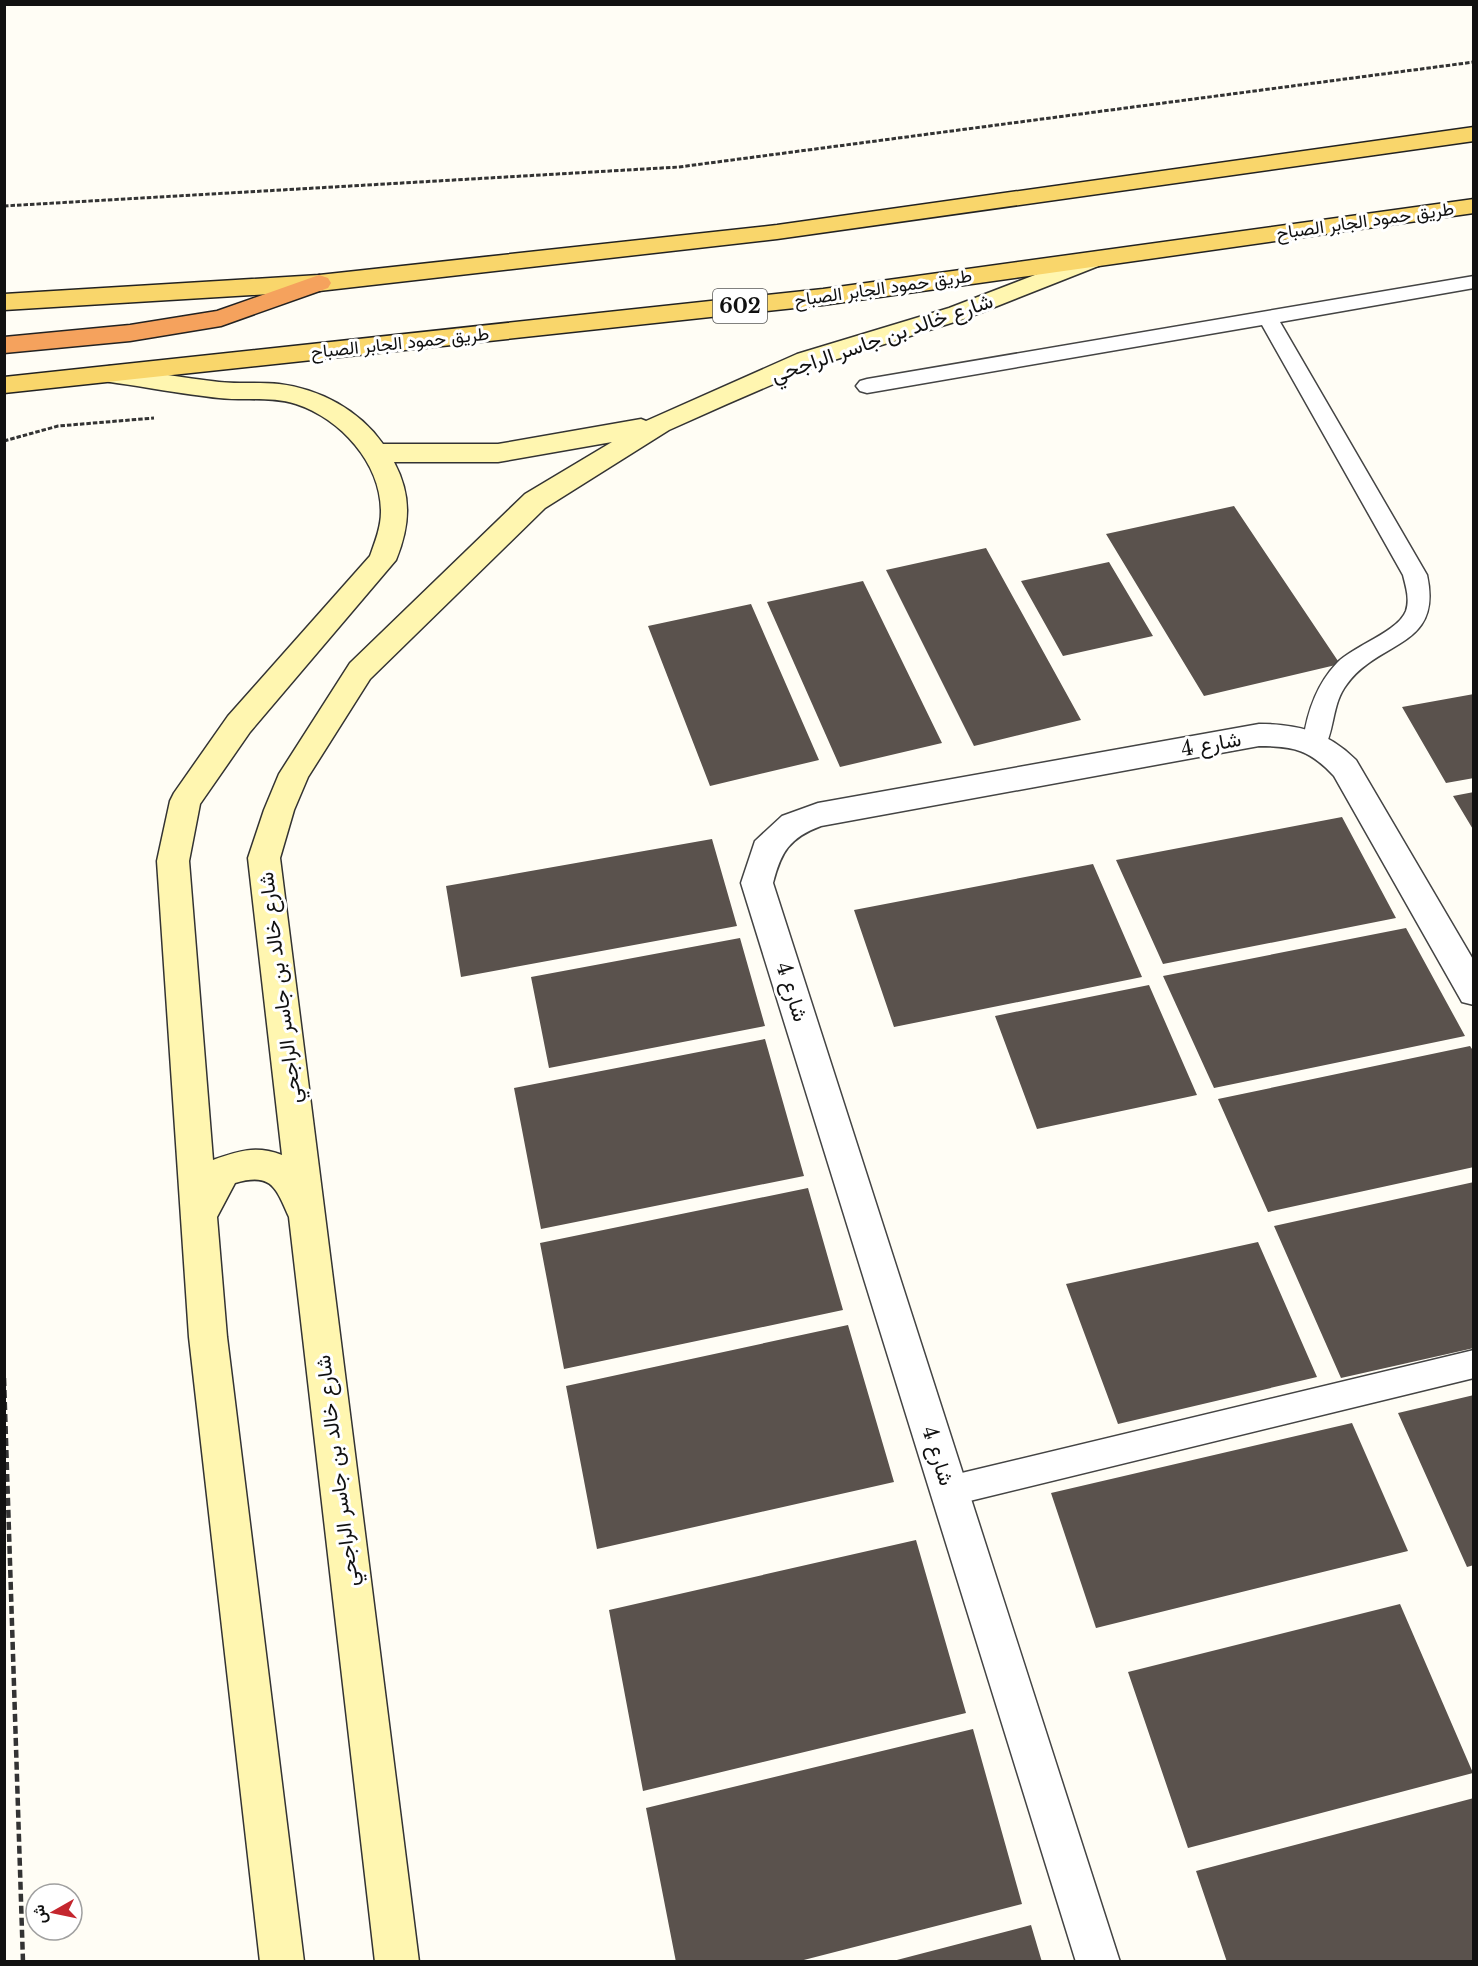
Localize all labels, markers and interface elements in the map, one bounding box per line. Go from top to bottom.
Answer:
street label: طريق حمود الجابر الصباح [1275,198,1455,245]
street label: طريق حمود الجابر الصباح [793,265,973,312]
street label: شارع خالد بن جاسر الراجحي [768,288,998,392]
road number: 602 [713,289,767,323]
street label: طريق حمود الجابر الصباح [310,323,490,364]
street label: شارع 4 [1179,726,1243,763]
street label: شارع خالد بن جاسر الراجحي [253,870,311,1105]
street label: شارع 4 [769,959,814,1025]
street label: شارع خالد بن جاسر الراجحي [310,1353,368,1588]
street label: شارع 4 [915,1423,960,1489]
north arrow [24,1882,84,1942]
text: ش [28,1903,51,1925]

